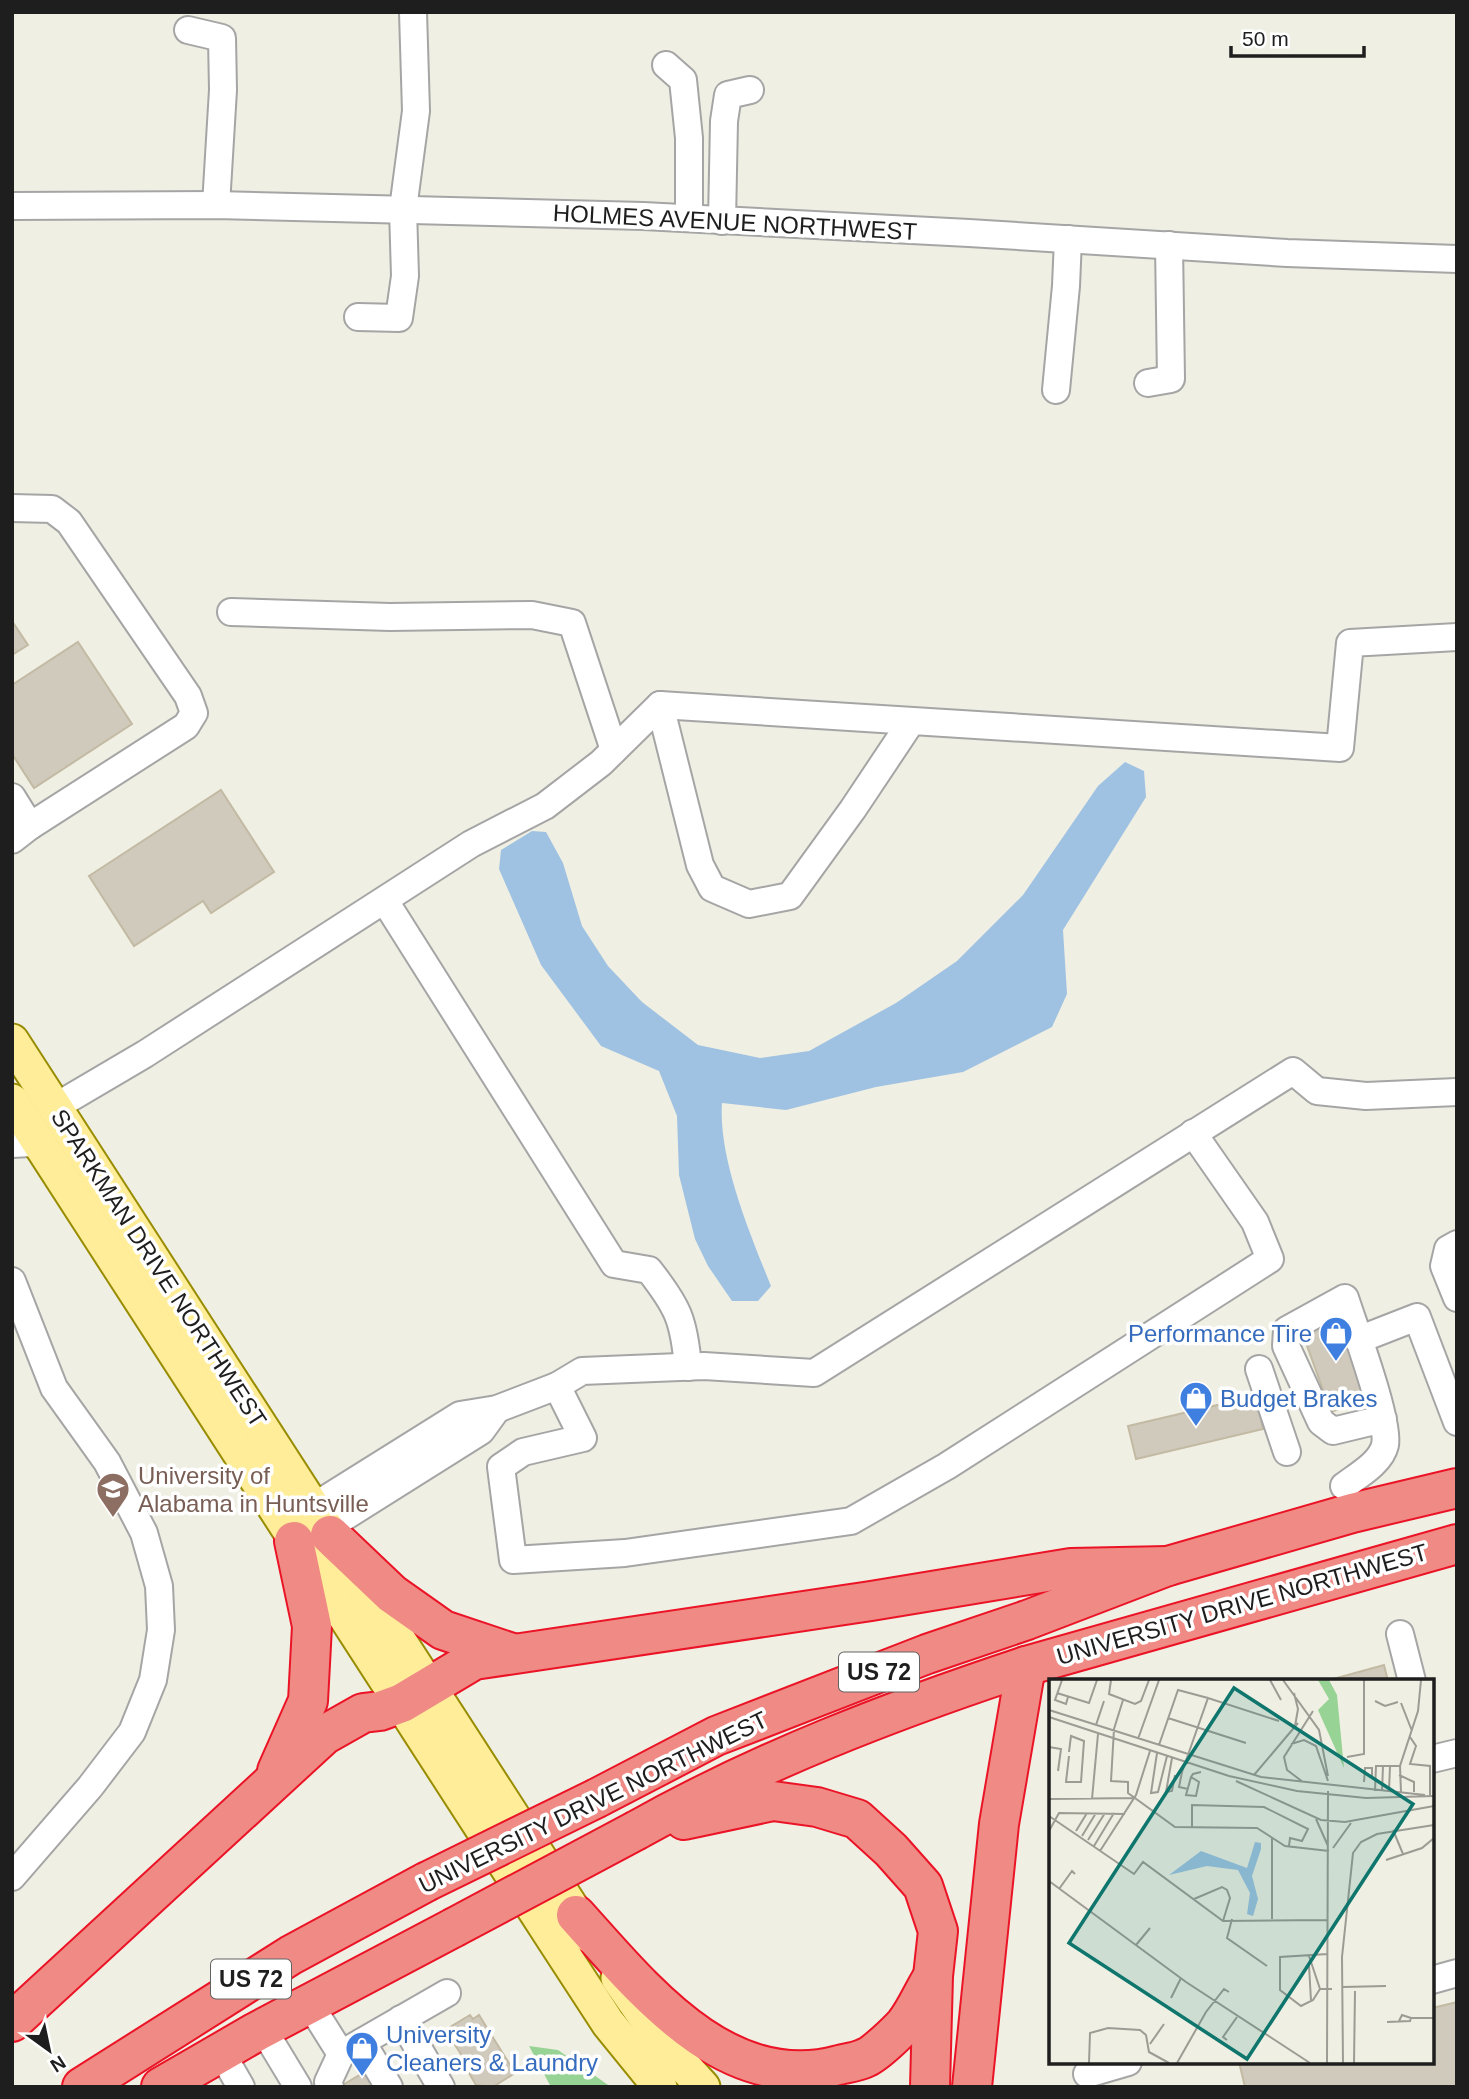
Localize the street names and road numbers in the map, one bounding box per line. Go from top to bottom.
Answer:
street label: HOLMES AVENUE NORTHWEST [552,199,918,245]
street label: SPARKMAN DRIVE NORTHWEST [46,1104,272,1432]
street label: UNIVERSITY DRIVE NORTHWEST [1053,1538,1431,1670]
road number: US 72 [839,1652,919,1692]
street label: UNIVERSITY DRIVE NORTHWEST [414,1705,772,1898]
road number: US 72 [211,1960,291,1998]

